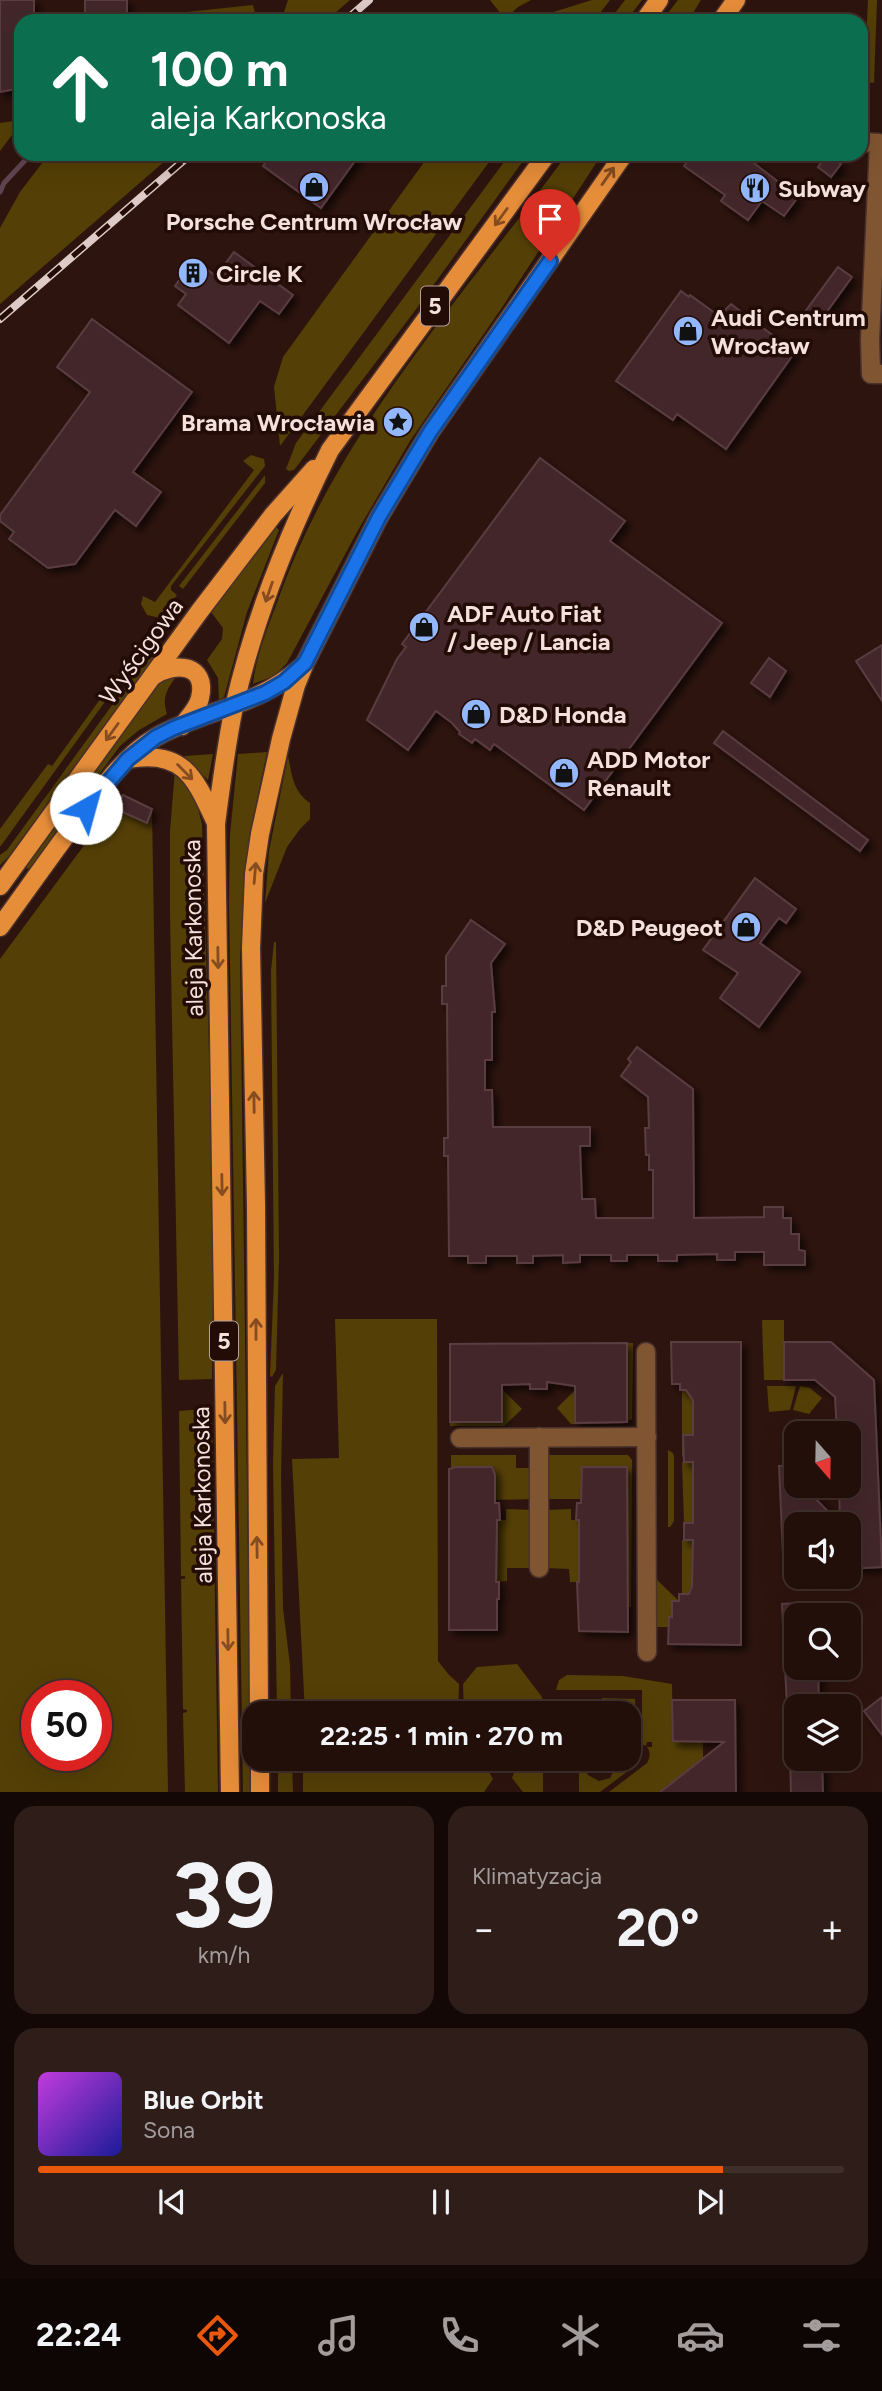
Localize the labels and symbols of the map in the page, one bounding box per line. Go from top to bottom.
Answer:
one-way arrow [601,167,615,186]
shop icon: Porsche Centrum Wrocław [297,170,331,204]
restaurant icon: Subway [738,171,772,205]
place label: Subway [778,174,866,203]
pin [520,189,580,261]
place label: Porsche Centrum Wrocław [166,207,462,236]
one-way arrow [494,207,508,226]
building icon: Circle K [176,256,210,290]
place label: Circle K [216,259,303,288]
road number: 5 [421,286,449,326]
place label: Audi Centrum Wrocław [711,303,866,360]
shop icon: Audi Centrum Wrocław [671,314,705,348]
place icon: Brama Wrocławia [381,405,415,439]
place label: Brama Wrocławia [181,408,375,437]
one-way arrow [262,581,275,603]
street label: Wyścigowa [93,592,189,710]
place label: ADF Auto Fiat / Jeep / Lancia [447,599,611,656]
shop icon: ADF Auto Fiat / Jeep / Lancia [407,610,441,644]
shop icon: D&D Honda [459,697,493,731]
place label: D&D Honda [499,700,627,729]
one-way arrow [105,722,119,741]
place label: ADD Motor Renault [587,745,710,802]
shop icon: ADD Motor Renault [547,756,581,790]
one-way arrow [176,763,193,780]
position arrow [49,771,123,845]
street label: aleja Karkonoska [177,839,209,1017]
one-way arrow [249,862,262,885]
shop icon: D&D Peugeot [729,910,763,944]
place label: D&D Peugeot [576,913,723,942]
one-way arrow [211,946,225,969]
one-way arrow [247,1090,261,1113]
one-way arrow [215,1174,229,1197]
one-way arrow [249,1318,263,1341]
road number: 5 [210,1322,238,1360]
one-way arrow [219,1401,232,1424]
street label: aleja Karkonoska [186,1406,218,1584]
north arrow [784,1421,861,1498]
one-way arrow [250,1536,264,1559]
one-way arrow [221,1629,235,1652]
speed limit sign: 50 [21,1680,112,1771]

